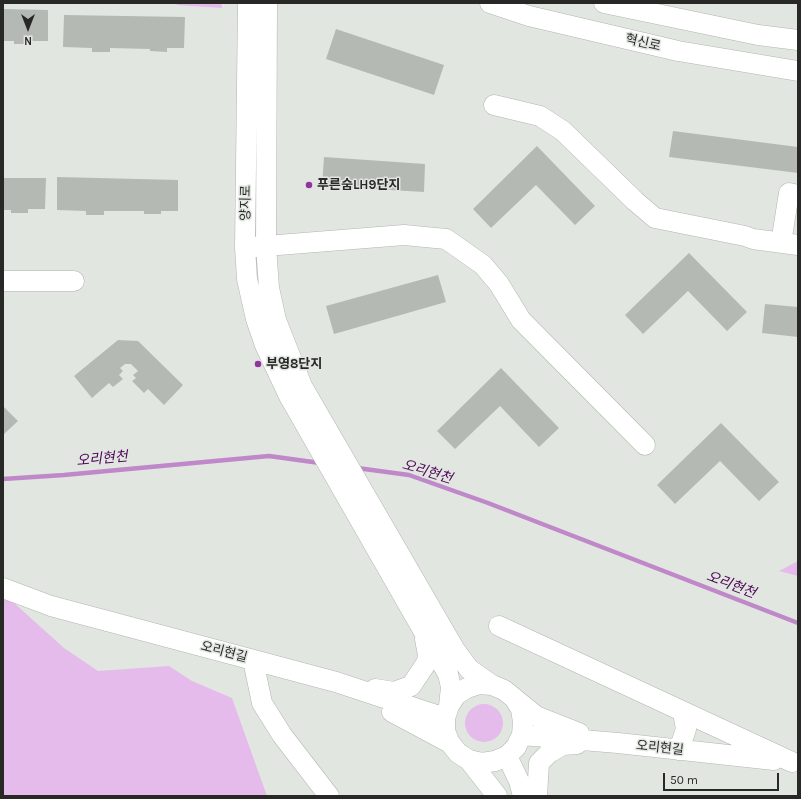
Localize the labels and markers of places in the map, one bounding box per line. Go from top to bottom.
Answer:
place label: 푸른숨LH9단지 [317,177,400,193]
marker: 푸른숨LH9단지 [304,180,314,190]
place label: 부영8단지 [266,356,322,372]
marker: 부영8단지 [253,359,263,369]

